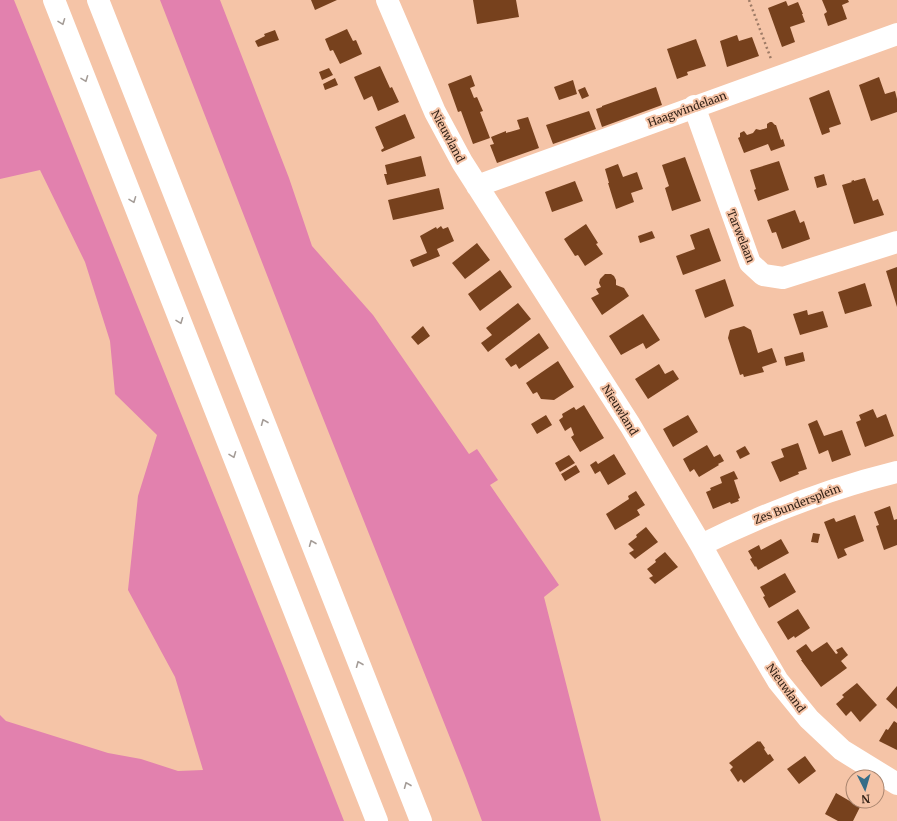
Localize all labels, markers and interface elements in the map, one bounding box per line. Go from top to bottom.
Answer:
one-way arrow [58,18,66,25]
one-way arrow [80,75,88,83]
street label: Haagwindelaan [646,88,729,130]
street label: Nieuwland [428,108,468,165]
one-way arrow [128,197,136,204]
street label: Tarwelaan [724,207,758,265]
one-way arrow [176,318,184,325]
street label: Nieuwland [599,382,641,438]
one-way arrow [261,418,269,426]
one-way arrow [228,452,236,459]
street label: Zes Bundersplein [752,481,843,527]
one-way arrow [308,539,316,546]
one-way arrow [356,660,364,667]
street label: Nieuwland [764,661,809,715]
north arrow [845,769,885,809]
one-way arrow [404,781,412,789]
text: N [861,792,871,806]

